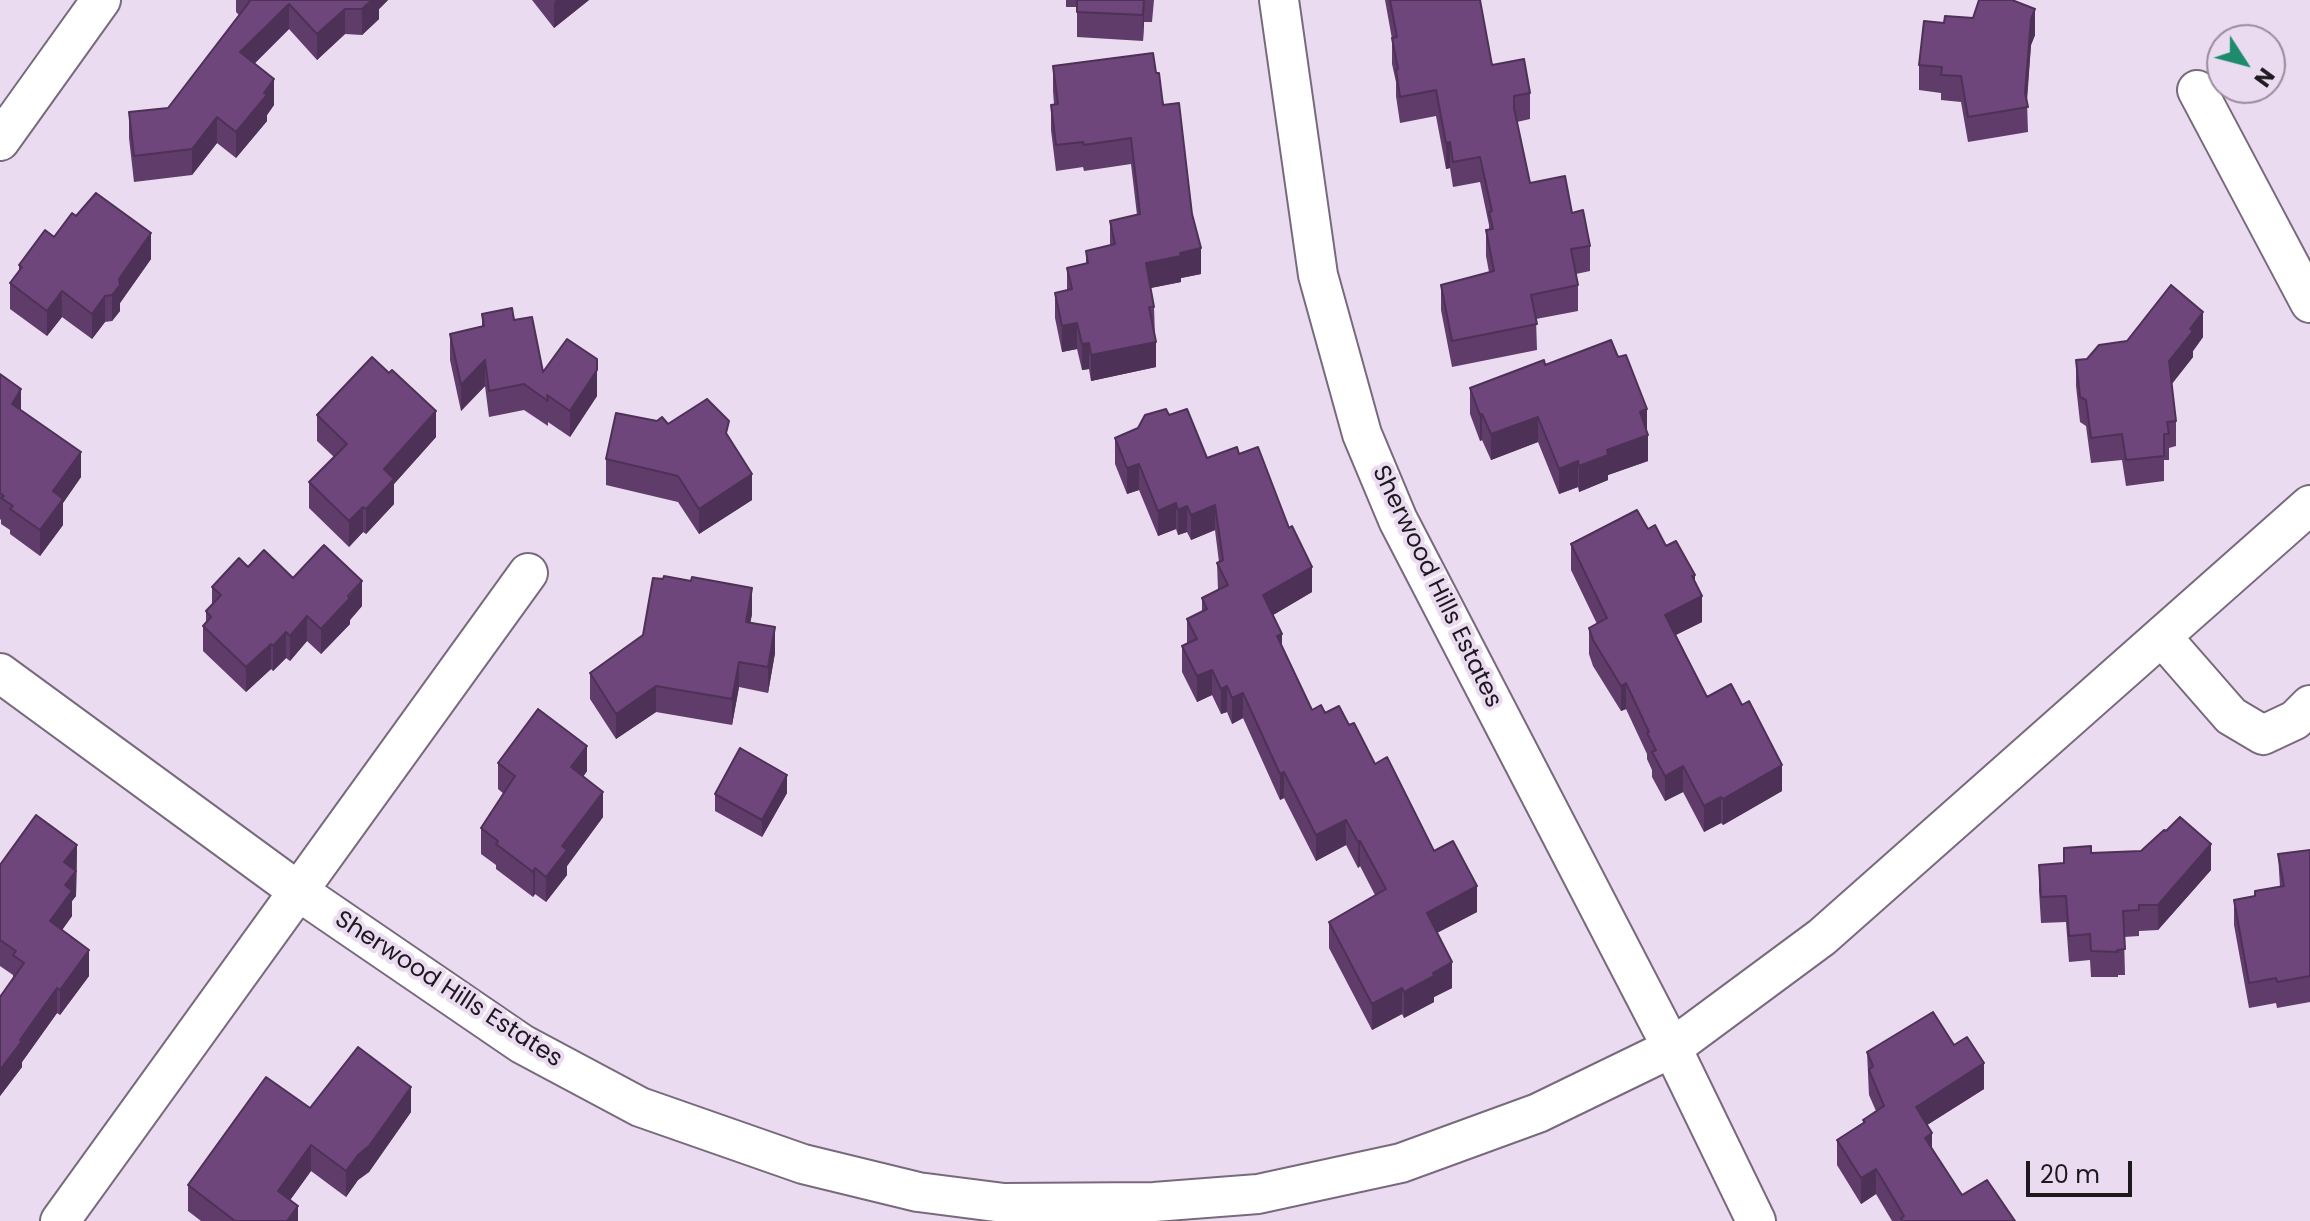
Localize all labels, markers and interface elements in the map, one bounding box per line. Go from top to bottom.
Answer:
north arrow [2206,24,2286,104]
text: N [2247,61,2282,93]
street label: Sherwood Hills Estates [1365,461,1507,713]
street label: Sherwood Hills Estates [329,906,567,1074]
scale bar [2030,1145,2136,1195]
text: 20 m [2040,1158,2100,1191]

